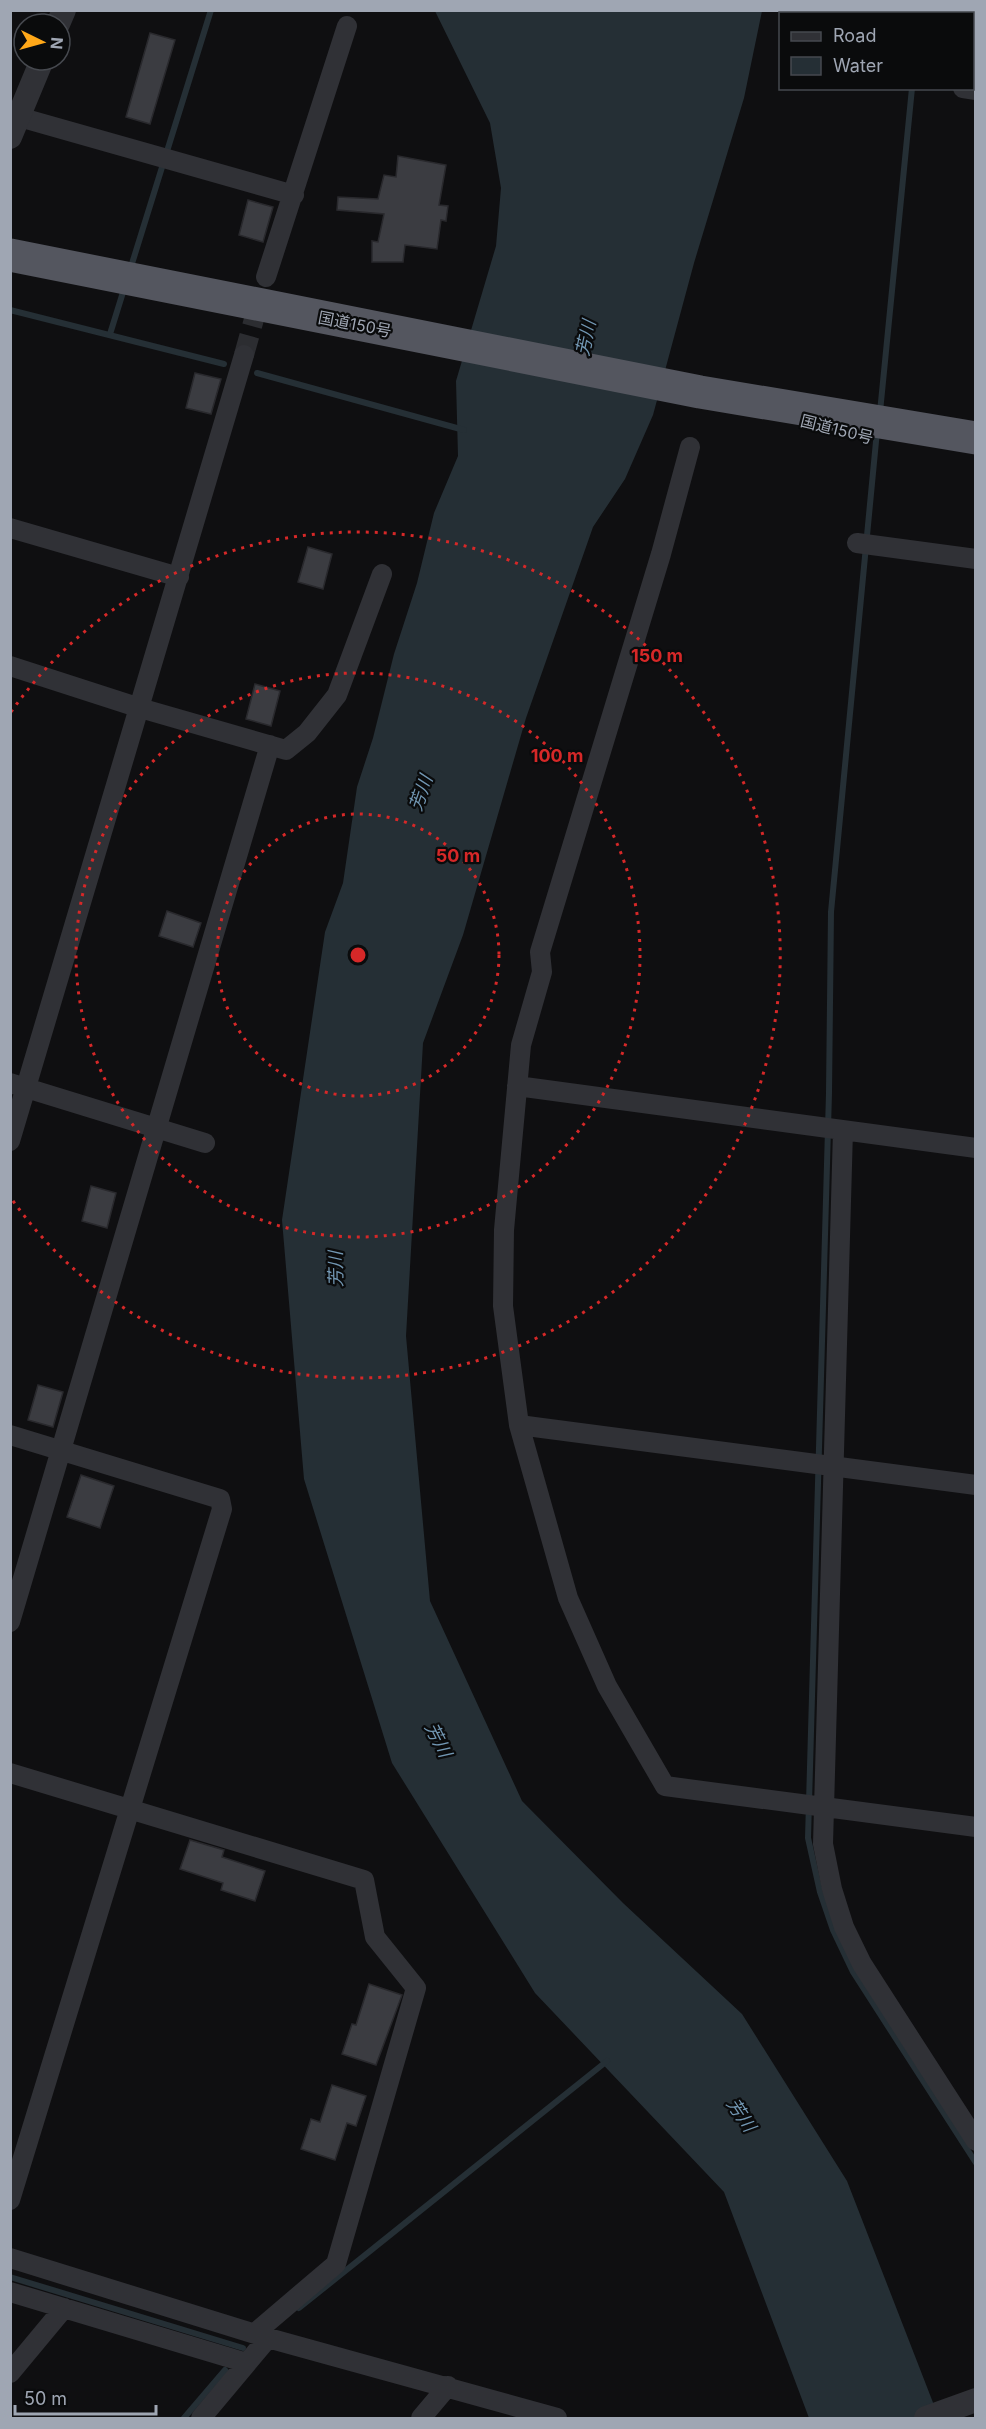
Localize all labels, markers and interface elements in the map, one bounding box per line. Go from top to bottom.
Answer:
north arrow [12,12,72,72]
legend [779,12,974,90]
text: Road [833,25,876,46]
text: N [46,36,67,50]
text: Water [833,55,883,76]
street label: 国道150号 [317,307,393,341]
water label: 芳川 [571,316,600,358]
street label: 国道150号 [799,410,875,448]
text: 150 m [631,645,683,666]
text: 100 m [531,745,583,766]
water label: 芳川 [405,771,437,813]
text: 50 m [436,845,480,866]
centre of rings [348,945,368,965]
water label: 芳川 [325,1249,346,1287]
water label: 芳川 [421,1719,457,1762]
water label: 芳川 [723,2094,761,2137]
scale bar [15,2378,156,2416]
text: 50 m [24,2388,67,2409]

